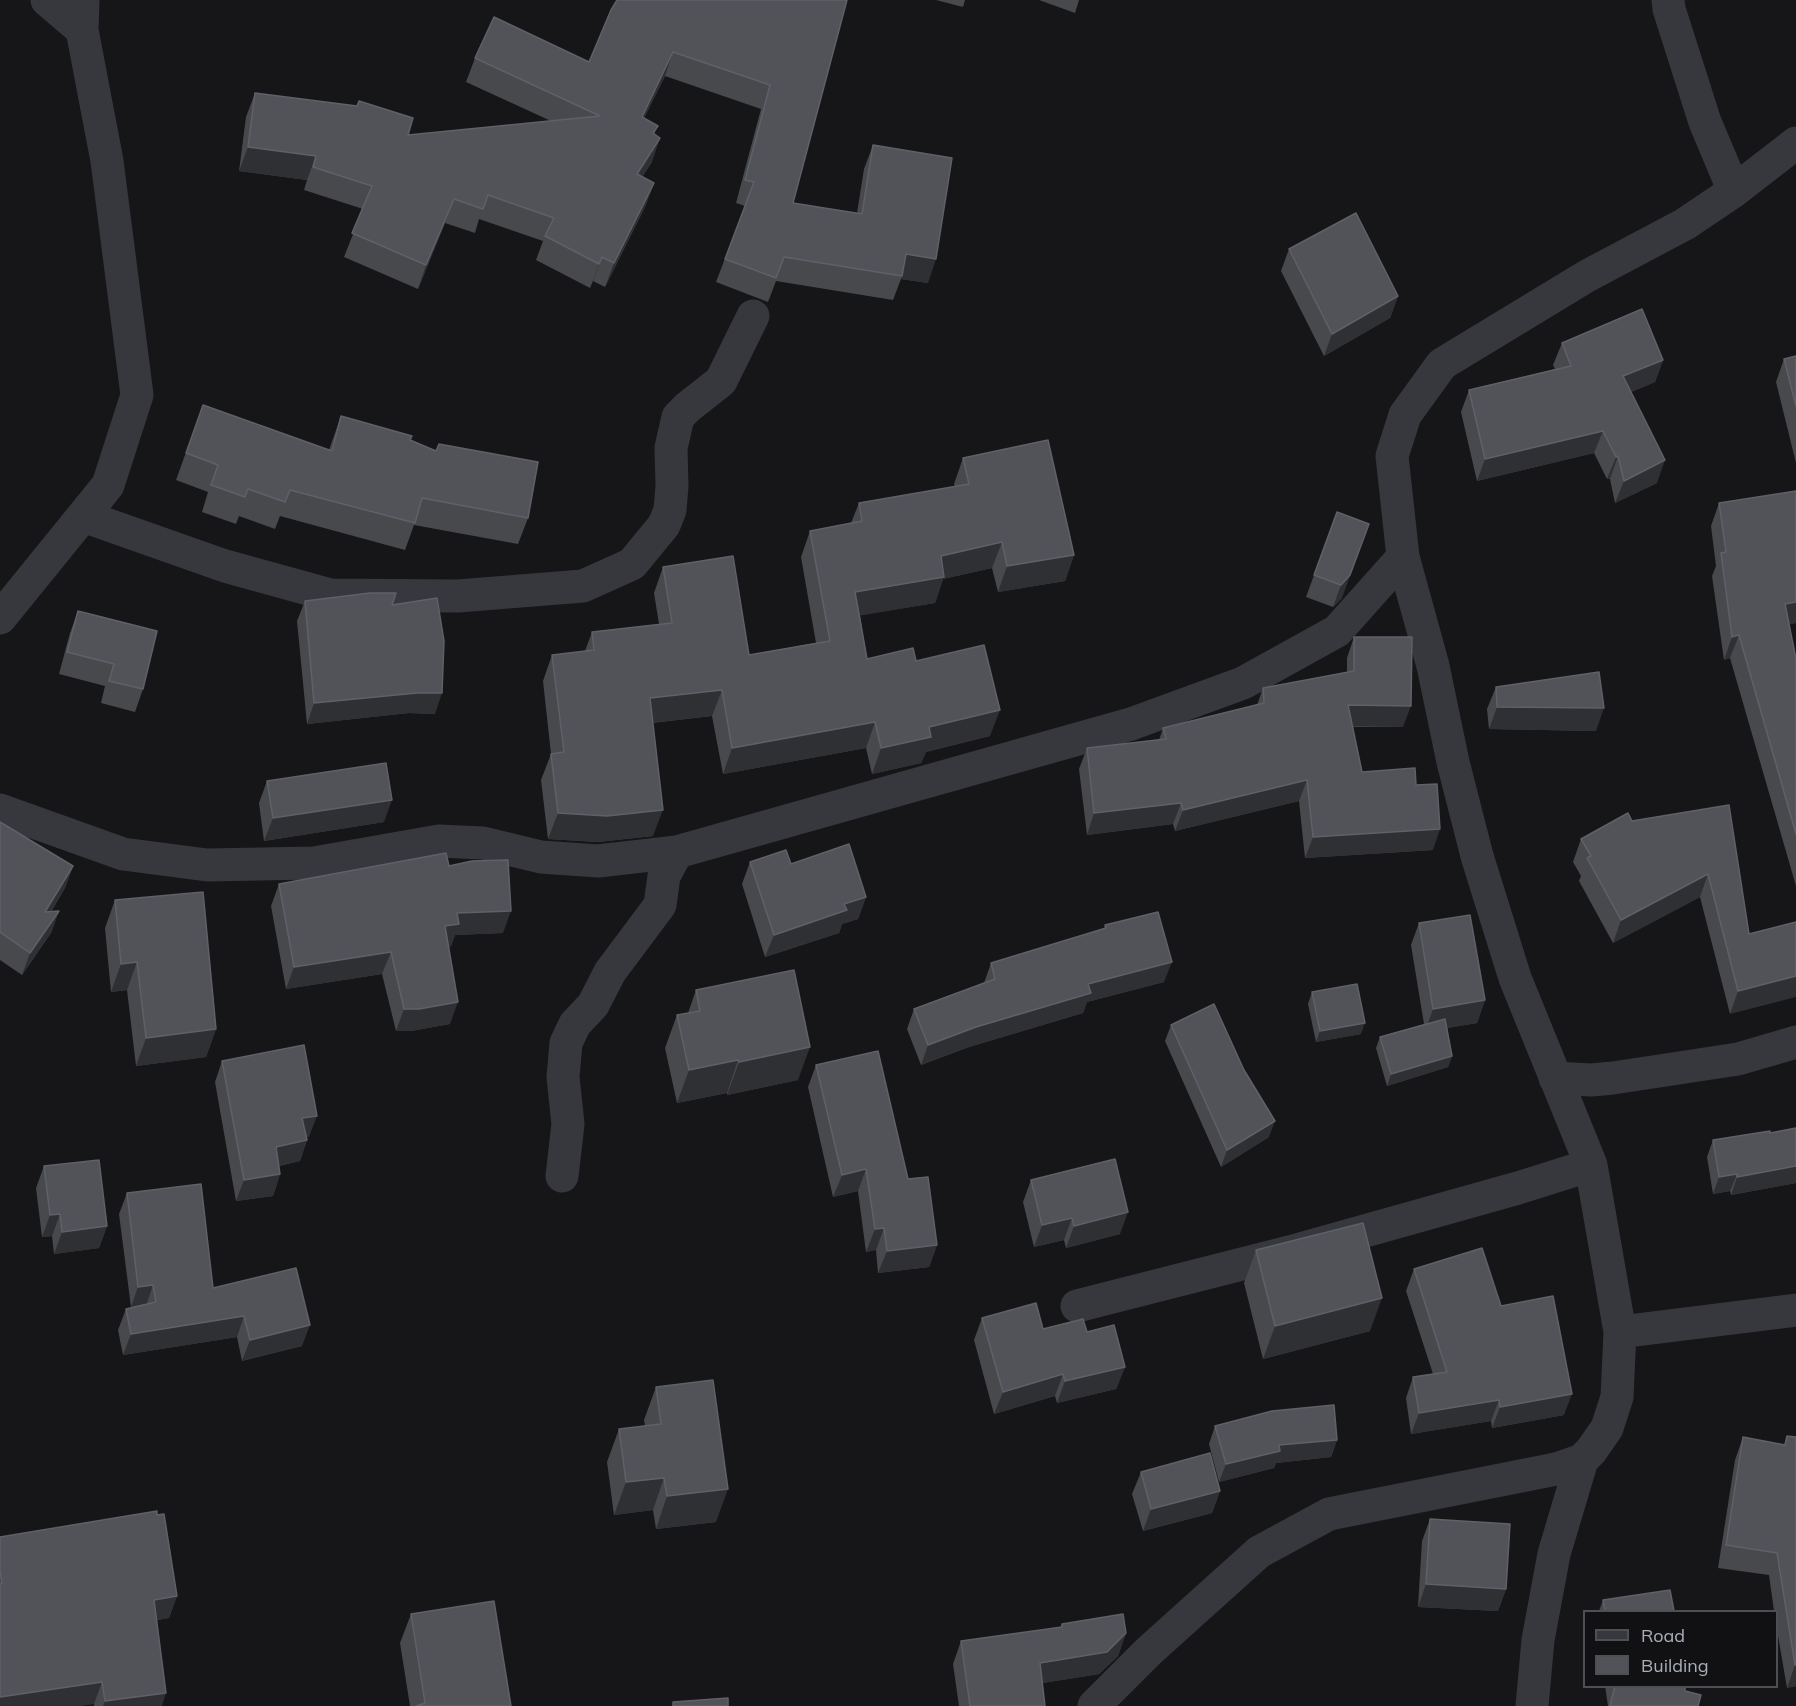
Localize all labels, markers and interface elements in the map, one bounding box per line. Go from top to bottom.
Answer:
legend [1583,1610,1778,1688]
text: Road [1641,1624,1685,1647]
text: Building [1641,1654,1709,1677]

